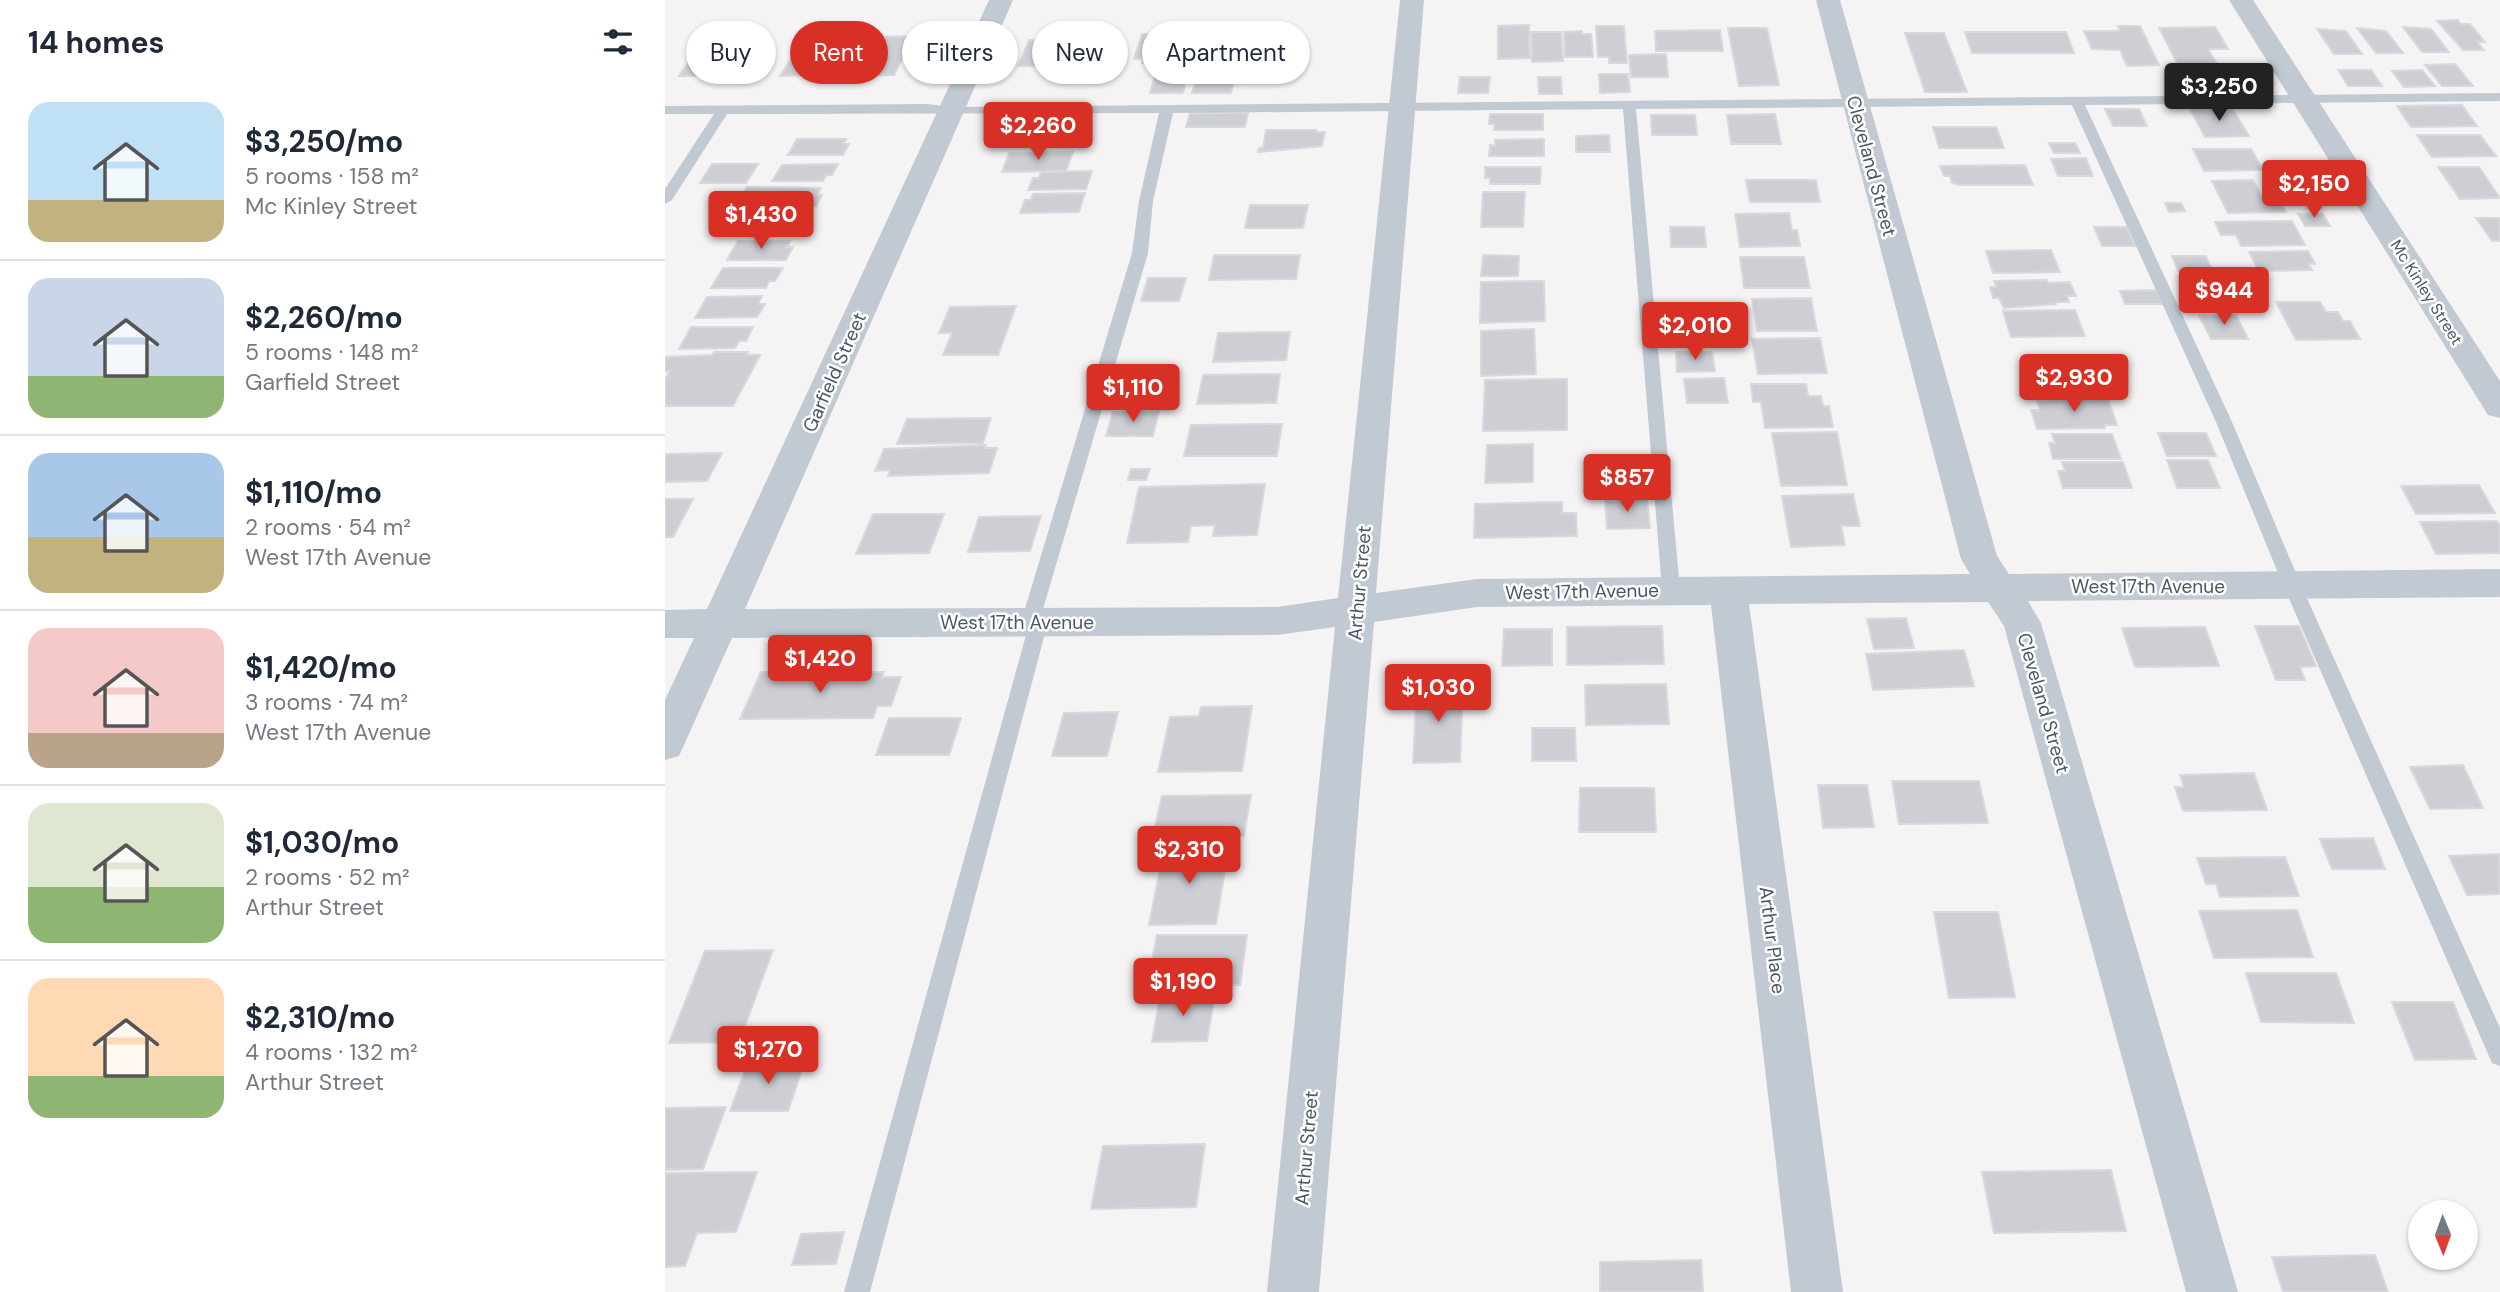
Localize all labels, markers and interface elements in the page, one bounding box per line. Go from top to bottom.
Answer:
chip: Buy [686,21,776,84]
chip: Rent [790,21,888,84]
chip: Filters [902,21,1018,84]
chip: New [1032,21,1128,84]
chip: Apartment [1142,21,1310,84]
text: 14 homes [28,23,165,62]
icon: filters [599,23,637,61]
pin: $3,250 [2162,64,2276,123]
text: $3,250 [2180,71,2258,101]
street label: Cleveland Street [1841,93,1902,239]
pin: $2,260 [981,102,1095,162]
text: $2,260 [1000,110,1076,140]
text: $3,250/mo [245,122,403,161]
icon: home [84,130,168,214]
pin: $2,150 [2257,160,2371,220]
text: 5 rooms · 158 m² [245,161,419,191]
text: $2,150 [2278,168,2350,198]
text: Mc Kinley Street [245,191,418,221]
pin: $1,430 [704,191,818,251]
text: $1,430 [725,199,797,229]
street label: Mc Kinley Street [2386,236,2467,349]
pin: $944 [2183,268,2265,327]
text: $944 [2195,275,2253,305]
text: $2,260/mo [245,298,403,337]
pin: $2,010 [1638,302,1752,362]
icon: home [84,306,168,390]
street label: Garfield Street [797,309,872,436]
text: $2,010 [1658,310,1732,340]
text: 5 rooms · 148 m² [245,337,419,367]
pin: $2,930 [2017,354,2131,414]
text: $2,930 [2035,362,2113,392]
pin: $1,110 [1076,364,1190,424]
text: Garfield Street [245,367,400,397]
text: $1,110 [1103,372,1163,402]
pin: $857 [1586,454,1668,514]
text: $857 [1600,462,1654,492]
text: $1,110/mo [245,473,382,512]
icon: home [84,481,168,565]
text: 2 rooms · 54 m² [245,512,411,542]
street label: Arthur Street [1342,525,1377,641]
text: West 17th Avenue [245,542,431,572]
street label: West 17th Avenue [2071,574,2225,599]
street label: West 17th Avenue [1505,578,1659,605]
street label: West 17th Avenue [940,610,1094,635]
street label: Cleveland Street [2012,630,2076,776]
pin: $1,420 [763,636,877,695]
text: $1,420 [784,643,856,673]
text: $1,420/mo [245,648,397,687]
icon: home [84,656,168,740]
pin: $1,030 [1381,664,1495,724]
text: $1,030 [1401,672,1475,702]
text: 3 rooms · 74 m² [245,687,408,717]
text: West 17th Avenue [245,717,431,747]
text: $1,030/mo [245,823,399,862]
pin: $2,310 [1132,826,1246,886]
icon: home [84,831,168,915]
text: $2,310 [1153,834,1225,864]
text: 2 rooms · 52 m² [245,862,410,892]
street label: Arthur Place [1754,885,1792,995]
text: Arthur Street [245,892,384,922]
pin: $1,190 [1126,958,1240,1018]
text: $1,190 [1149,966,1217,996]
text: $2,310/mo [245,998,395,1037]
icon: home [84,1006,168,1090]
pin: $1,270 [711,1026,825,1086]
text: $1,270 [733,1034,803,1064]
text: 4 rooms · 132 m² [245,1037,417,1067]
text: Arthur Street [245,1067,384,1097]
street label: Arthur Street [1289,1090,1324,1206]
north arrow [2408,1200,2478,1270]
map controls [2408,1200,2478,1270]

